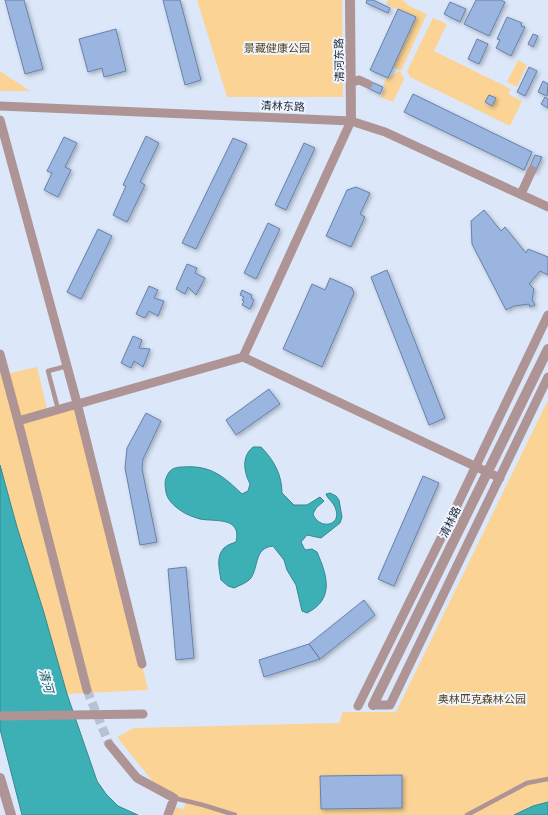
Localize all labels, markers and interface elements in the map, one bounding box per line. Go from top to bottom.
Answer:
street label: 清河东路 [332,38,345,82]
park label: 景藏健康公园 [244,41,310,54]
street label: 清林东路 [261,98,305,113]
street label: 清林路 [436,504,463,539]
water label: 清河 [37,667,57,696]
park label: 奥林匹克森林公园 [438,692,526,705]

